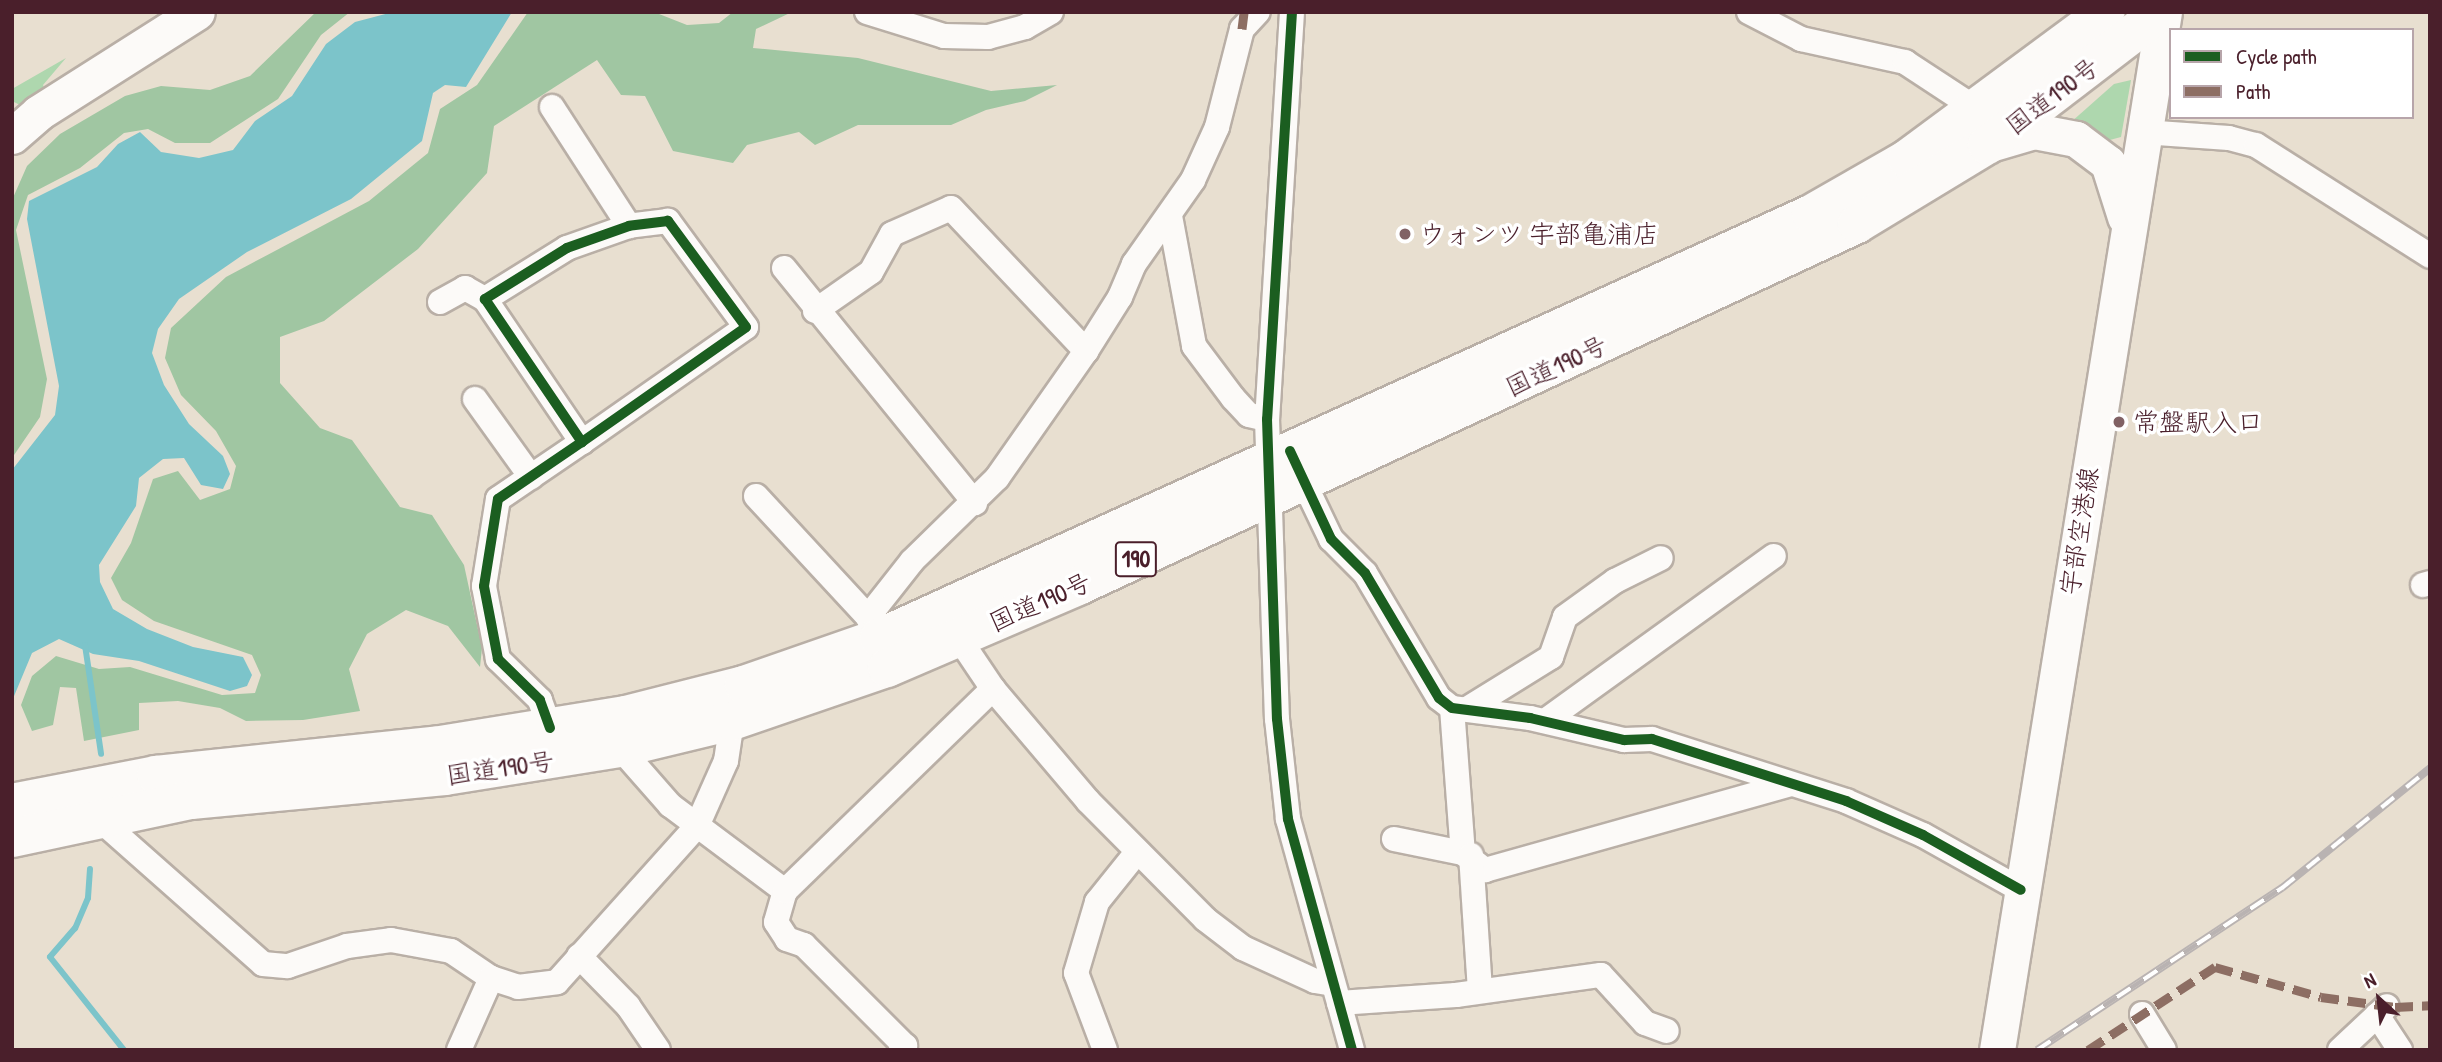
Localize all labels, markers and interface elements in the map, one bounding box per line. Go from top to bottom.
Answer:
legend [2169,28,2414,119]
text: Cycle path [2236,42,2317,71]
street label: 国道190号 [1999,51,2105,141]
text: Path [2236,77,2270,106]
place label: ウォンツ 宇部亀浦店 [1419,218,1659,250]
marker: ウォンツ 宇部亀浦店 [1397,226,1413,242]
street label: 国道190号 [1500,329,1612,403]
place label: 常盤駅入口 [2133,406,2263,438]
marker: 常盤駅入口 [2111,414,2127,430]
street label: 宇部空港線 [2053,464,2105,598]
road number: 190 [1113,538,1159,580]
street label: 国道190号 [984,566,1096,638]
street label: 国道190号 [444,745,556,791]
north arrow [2344,964,2414,1034]
text: N [2359,966,2380,994]

